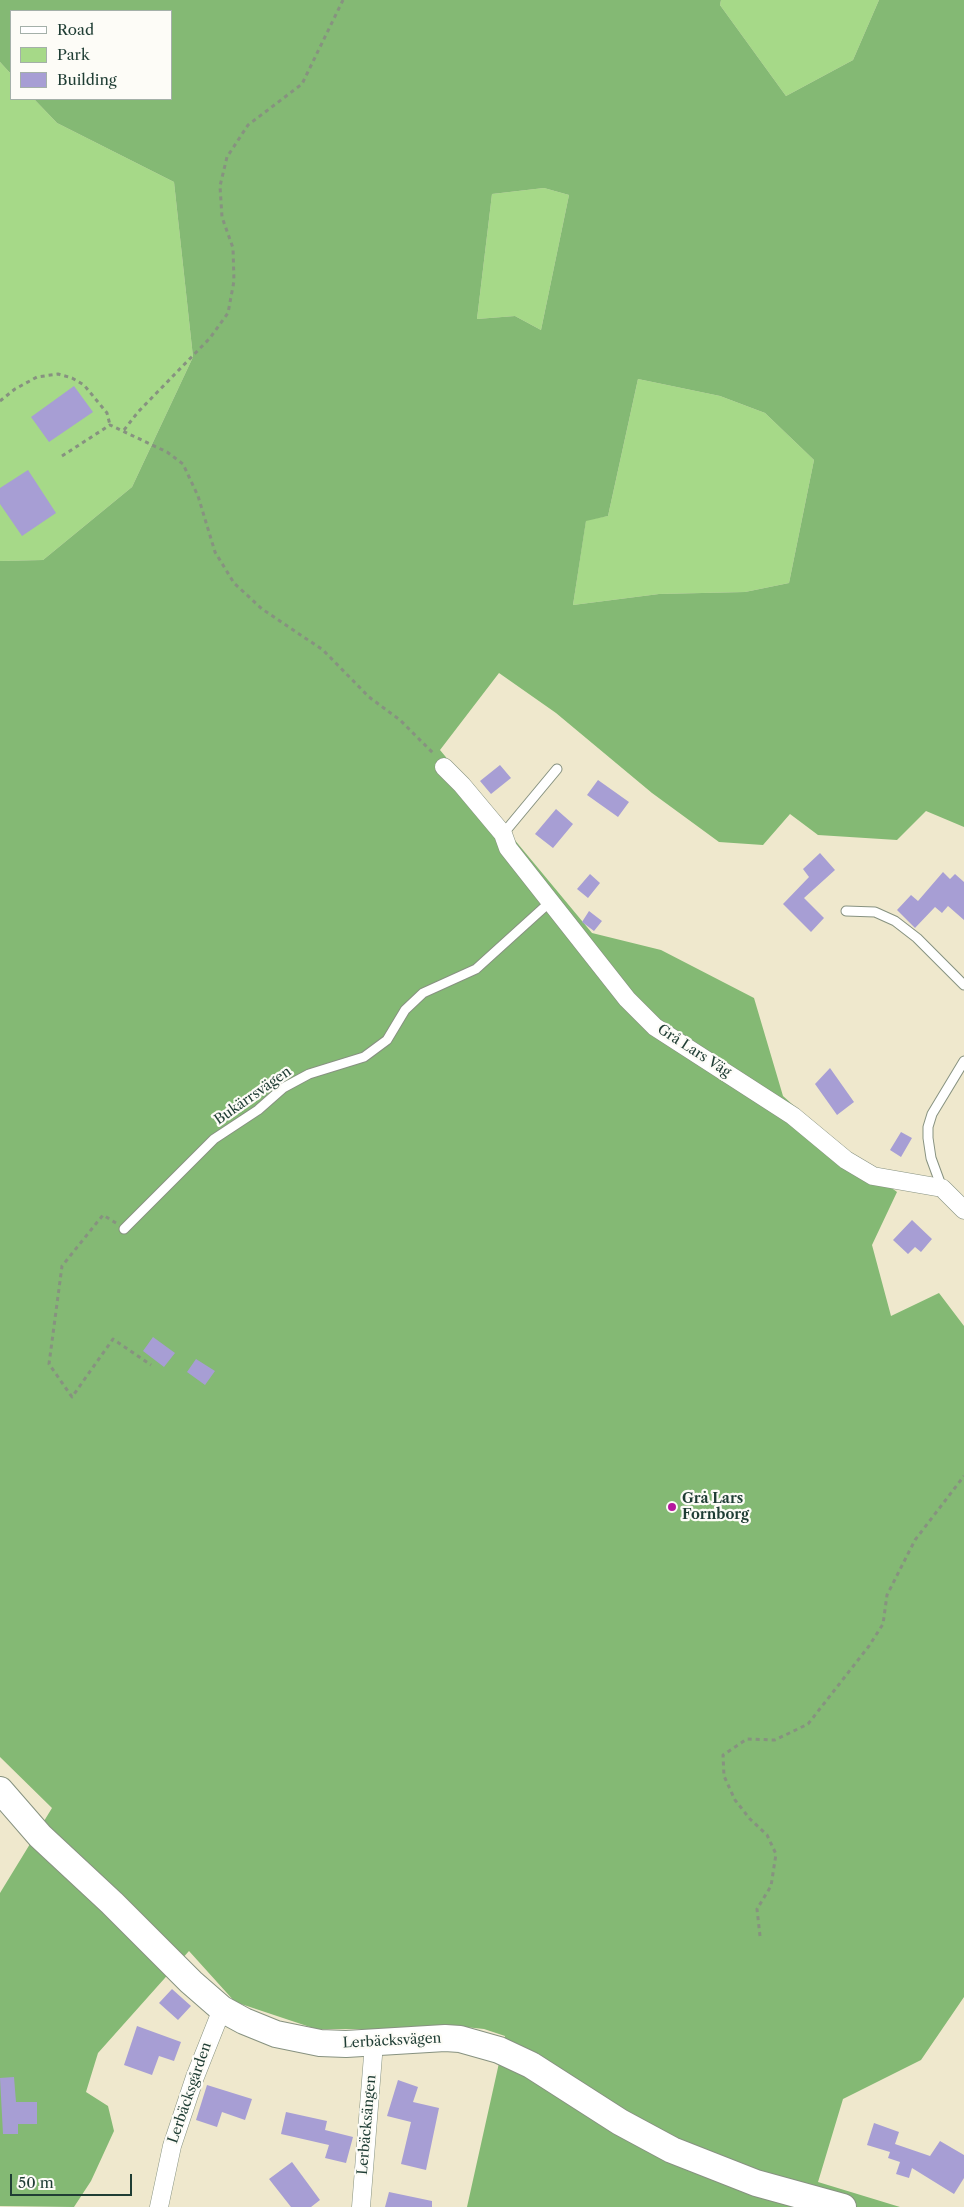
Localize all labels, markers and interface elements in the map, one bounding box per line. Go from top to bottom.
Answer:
legend [10,10,172,100]
text: Road [57,20,94,39]
text: Park [57,45,90,64]
text: Building [57,70,117,89]
street label: Grå Lars Väg [654,1021,734,1081]
street label: Bukärrsvägen [211,1063,295,1129]
place label: Grå Lars Fornborg [682,1491,749,1524]
marker: Grå Lars Fornborg [666,1501,678,1513]
street label: Lerbäcksvägen [342,2030,442,2052]
street label: Lerbäcksgården [165,2040,215,2146]
street label: Lerbäcksängen [354,2074,380,2176]
scale bar [12,2164,135,2196]
text: 50 m [18,2173,54,2192]

